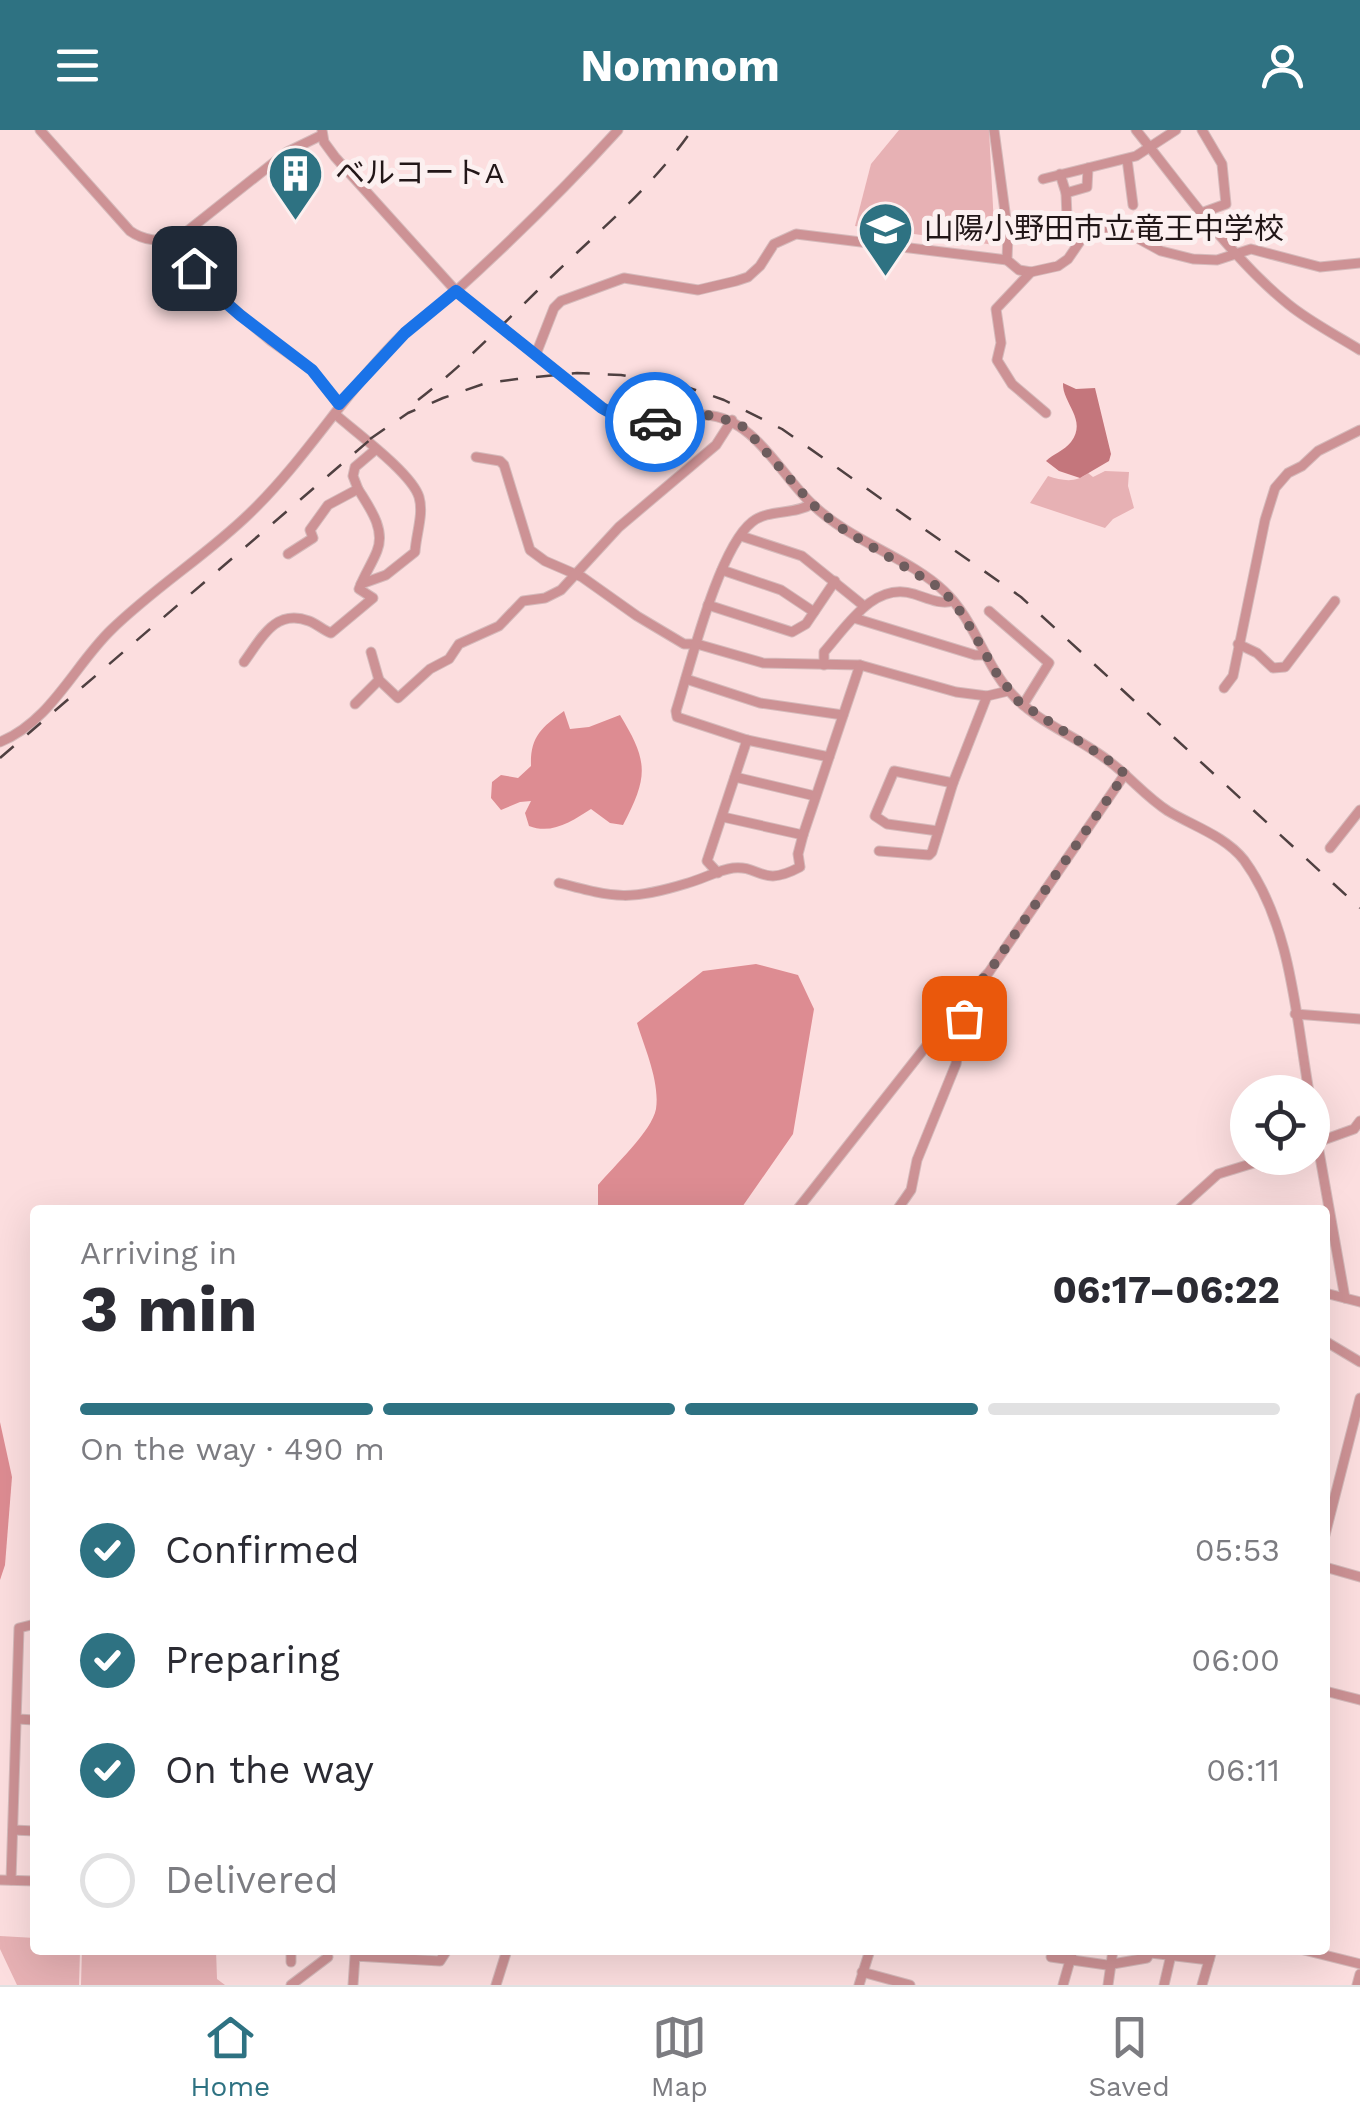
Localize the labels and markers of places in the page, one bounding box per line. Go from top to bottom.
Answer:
building icon: ベルコートA [266,143,326,222]
place label: ベルコートA [335,155,504,190]
school or university icon: 山陽小野田市立竜王中学校 [855,199,915,278]
place label: 山陽小野田市立竜王中学校 [924,211,1284,246]
pin [152,226,237,311]
pin [922,976,1007,1061]

